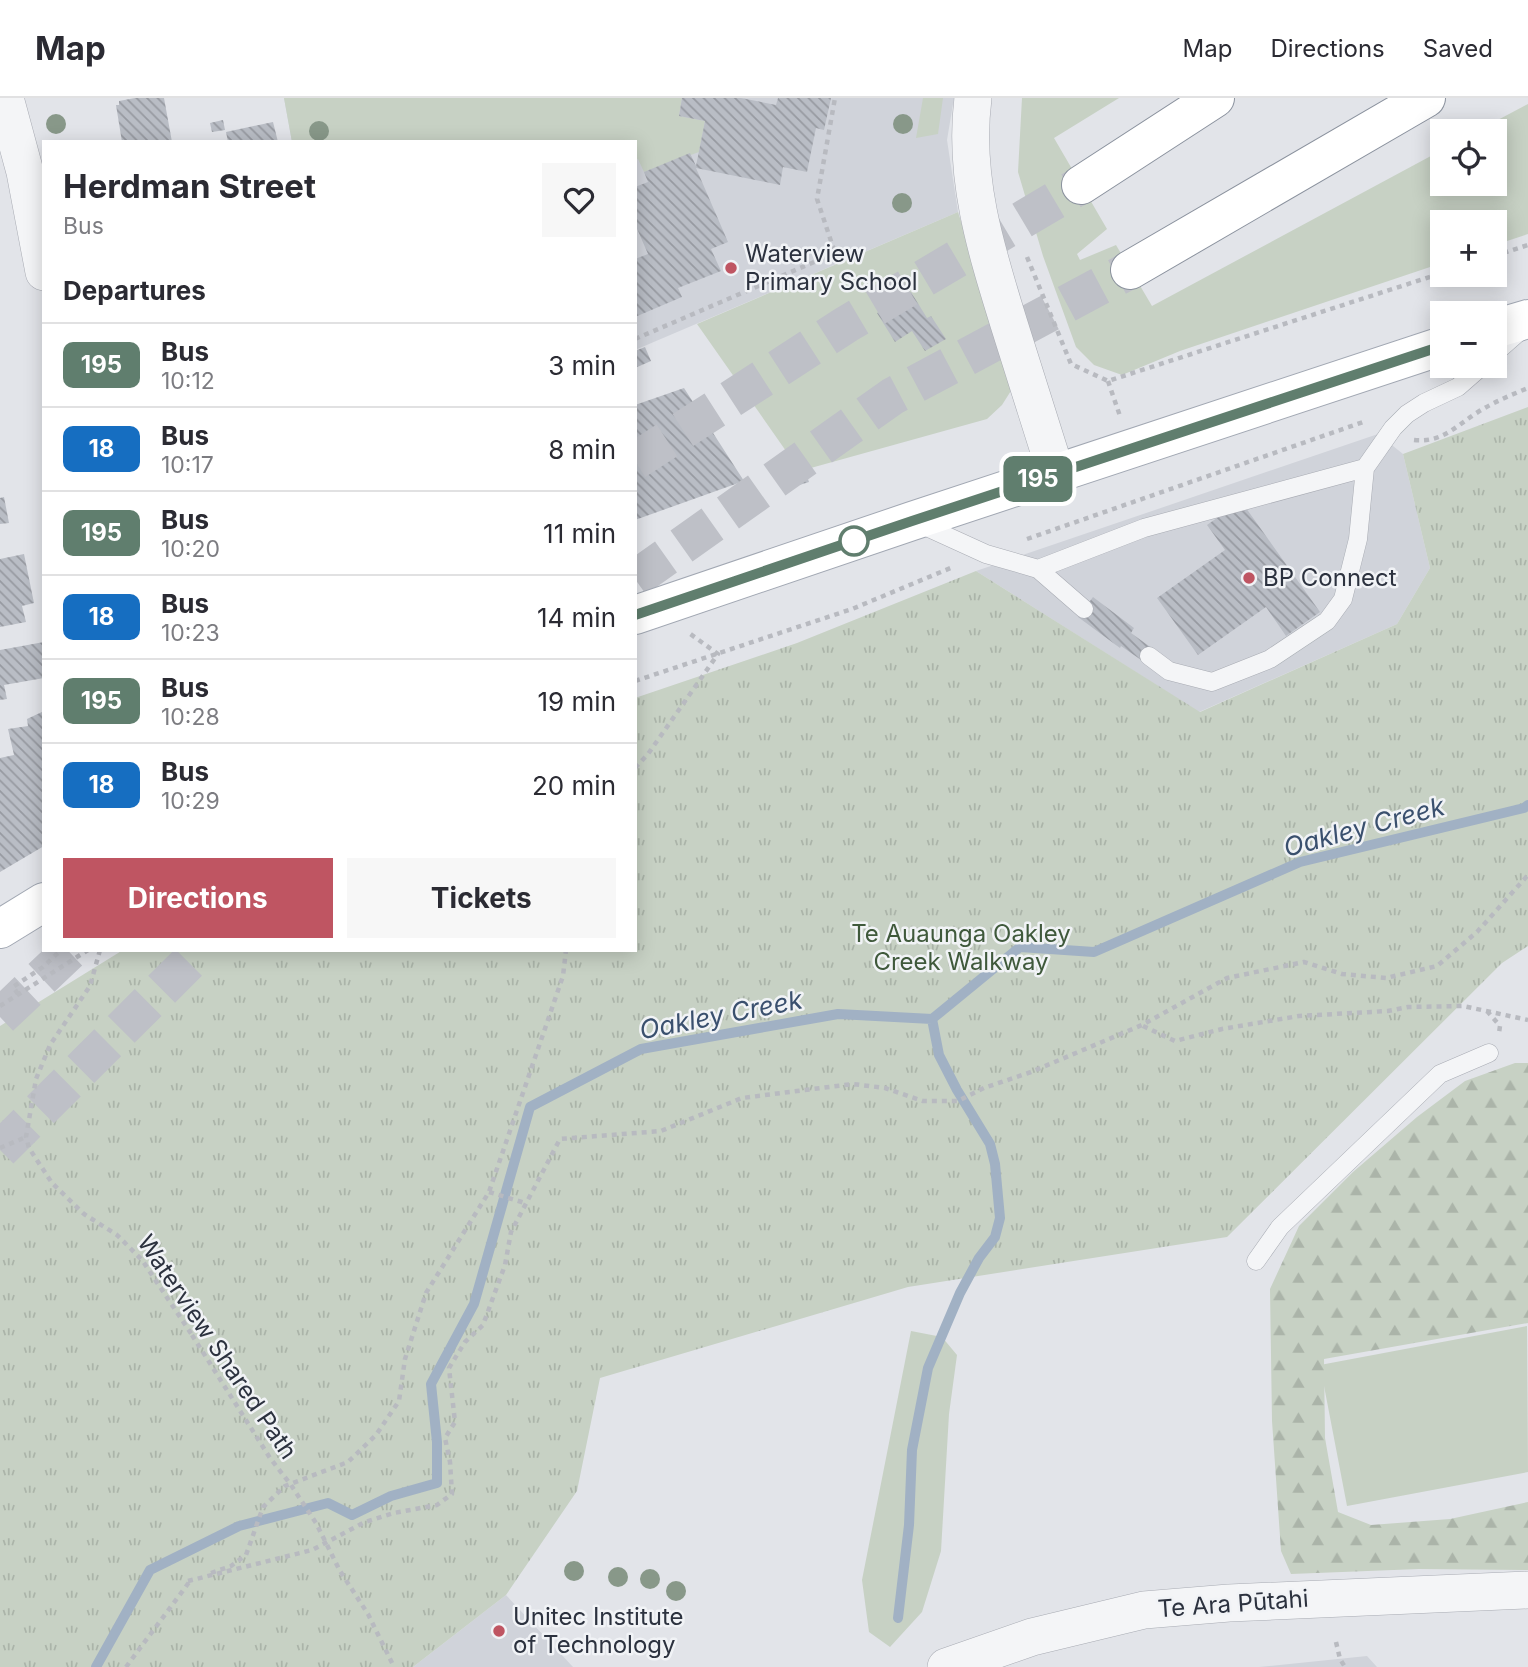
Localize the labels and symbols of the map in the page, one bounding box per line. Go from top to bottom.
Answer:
place label: Waterview Primary School [745,239,918,296]
marker: Waterview Primary School [723,260,739,276]
line badge: 195 [998,456,1078,502]
unlabelled marker [839,526,869,556]
place label: BP Connect [1263,563,1397,592]
marker: BP Connect [1241,570,1257,586]
water label: Oakley Creek [1280,790,1448,863]
park label: Te Auaunga Oakley Creek Walkway [851,919,1071,976]
water label: Oakley Creek [637,983,806,1046]
street label: Waterview Shared Path [132,1229,303,1464]
street label: Te Ara Pūtahi [1157,1584,1309,1623]
place label: Unitec Institute of Technology [513,1602,684,1659]
marker: Unitec Institute of Technology [491,1623,507,1639]

